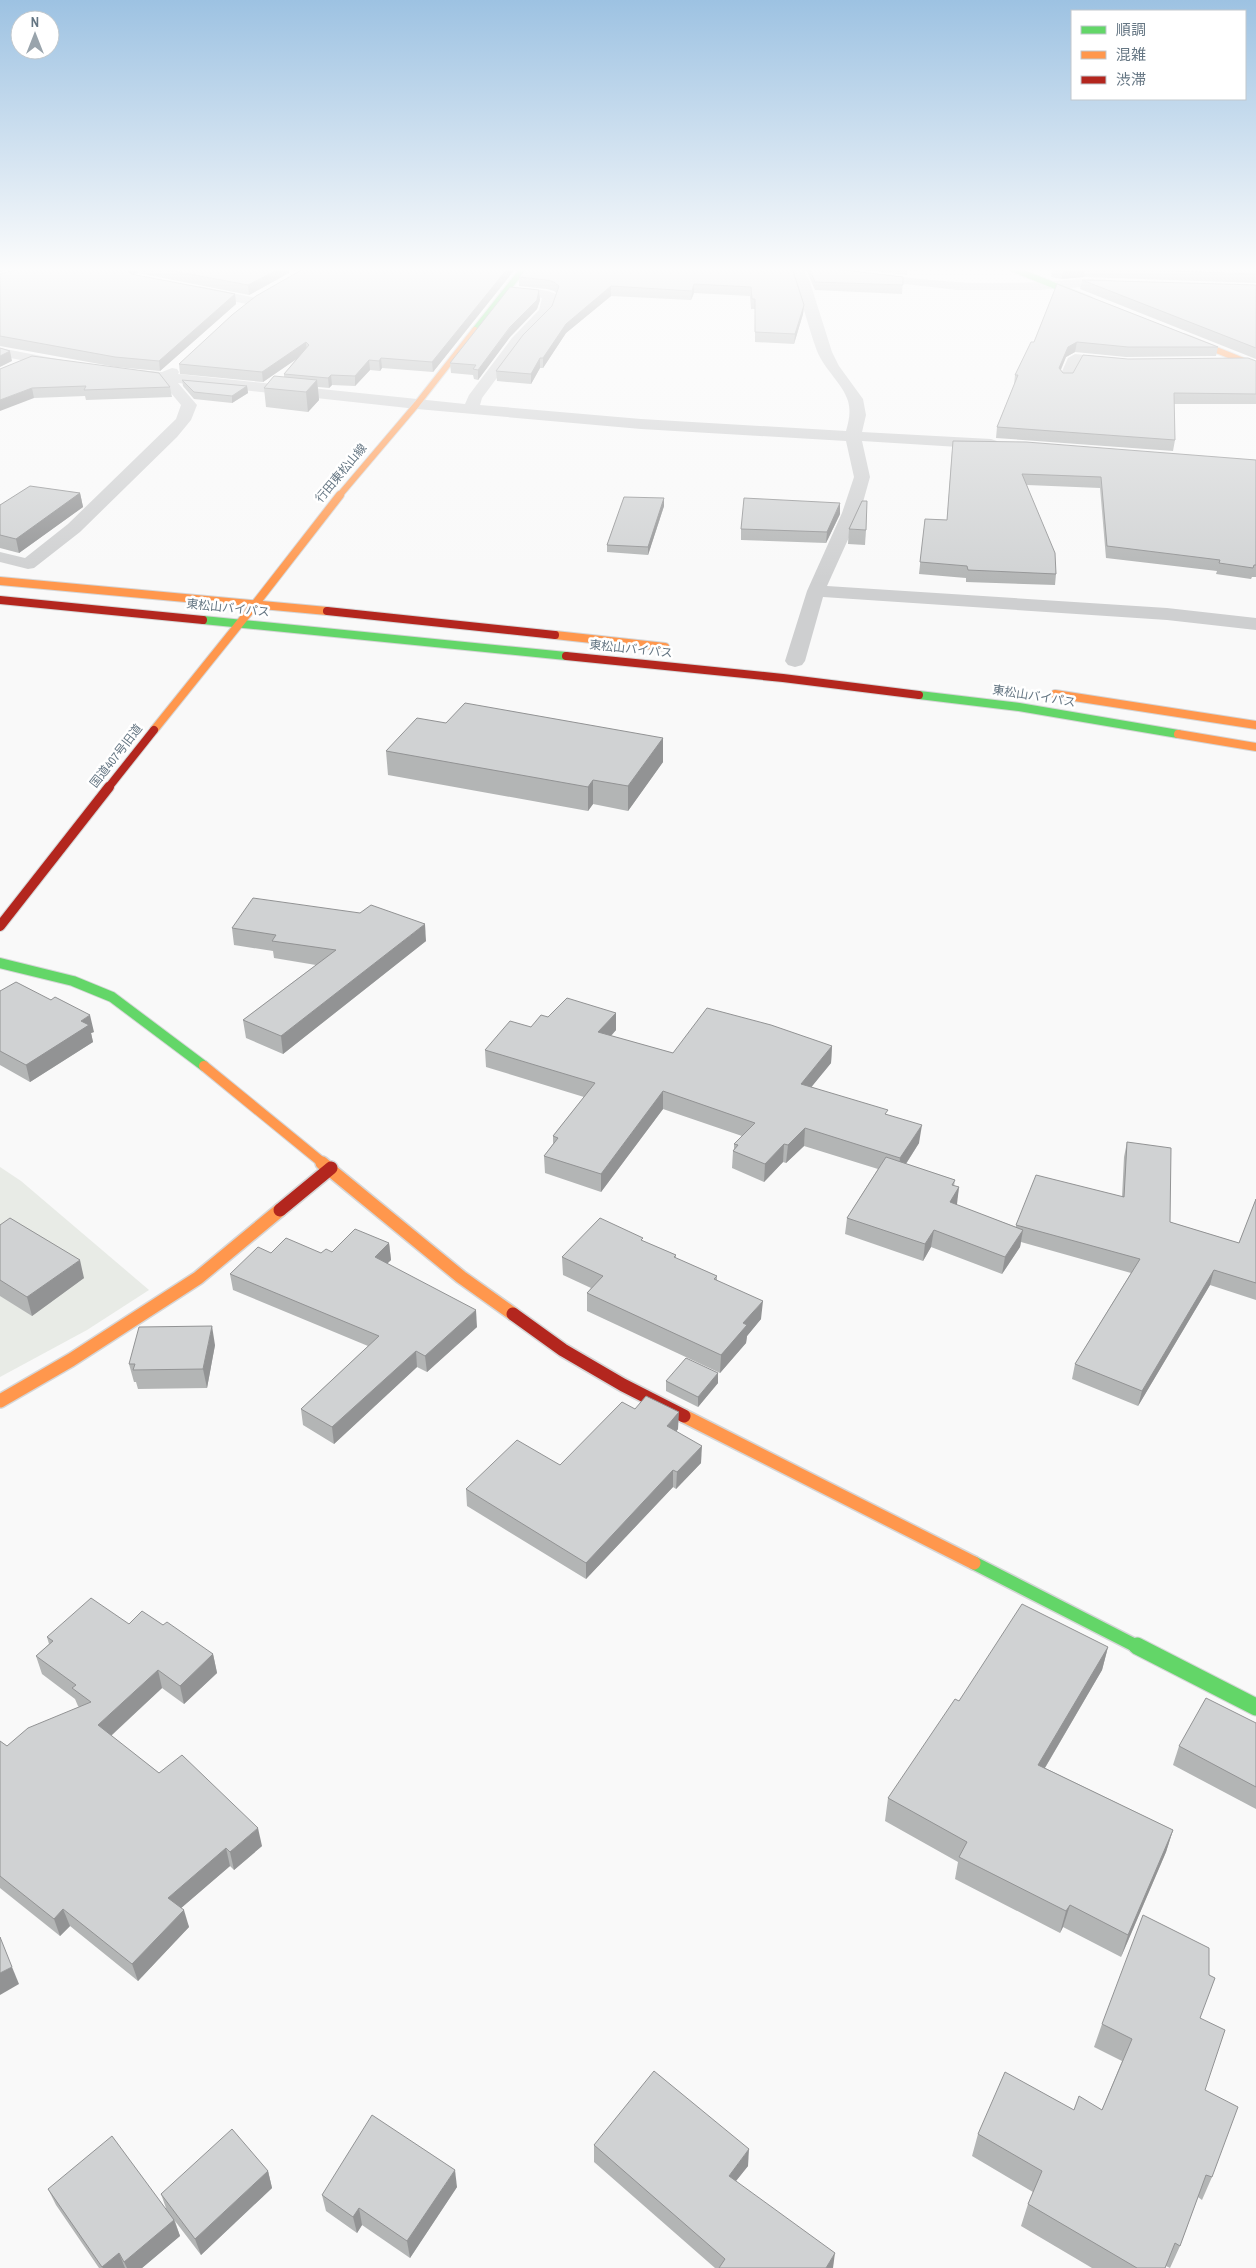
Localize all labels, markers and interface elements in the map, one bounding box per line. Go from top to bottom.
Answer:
north arrow [10,10,60,60]
legend [1071,10,1246,100]
text: N [31,13,39,31]
text: 順調 [1116,19,1146,40]
text: 混雑 [1116,44,1146,65]
text: 渋滞 [1116,69,1146,90]
street label: 行田東松山線 [312,440,370,506]
street label: 東松山バイパス [186,596,270,620]
street label: 東松山バイパス [589,637,673,661]
street label: 東松山バイパス [991,682,1077,710]
street label: 国道407号旧道 [86,721,146,791]

